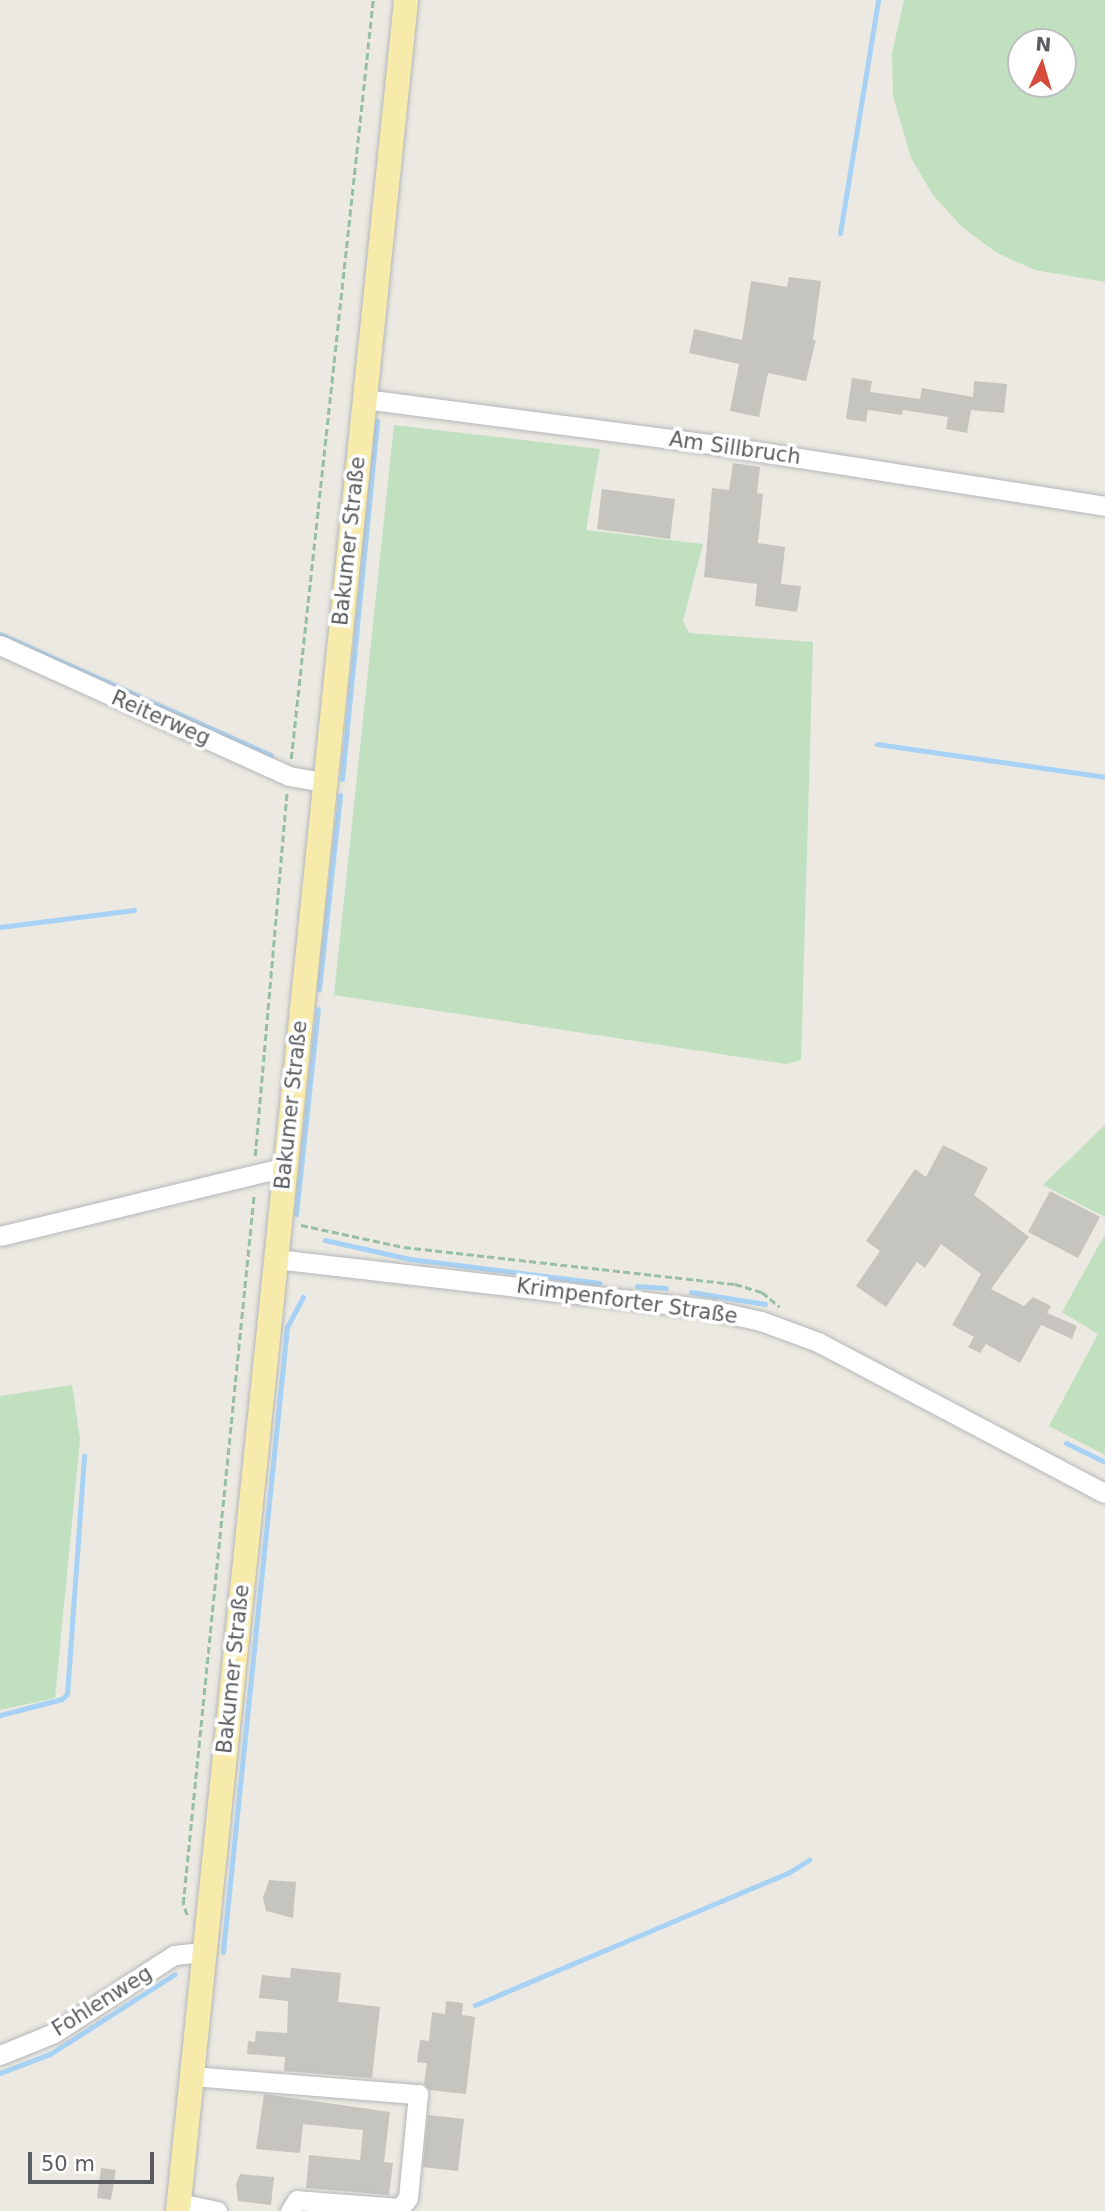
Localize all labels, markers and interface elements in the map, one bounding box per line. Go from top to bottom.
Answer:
north arrow [1007,28,1077,98]
text: N [1035,33,1052,56]
street label: Am Sillbruch [668,426,802,470]
street label: Bakumer Straße [328,455,370,627]
street label: Reiterweg [108,685,214,751]
street label: Bakumer Straße [270,1019,312,1191]
street label: Krimpenforter Straße [515,1273,739,1329]
street label: Bakumer Straße [212,1583,254,1755]
street label: Fohlenweg [47,1960,157,2042]
scale bar [32,2138,158,2182]
text: 50 m [41,2152,95,2176]

